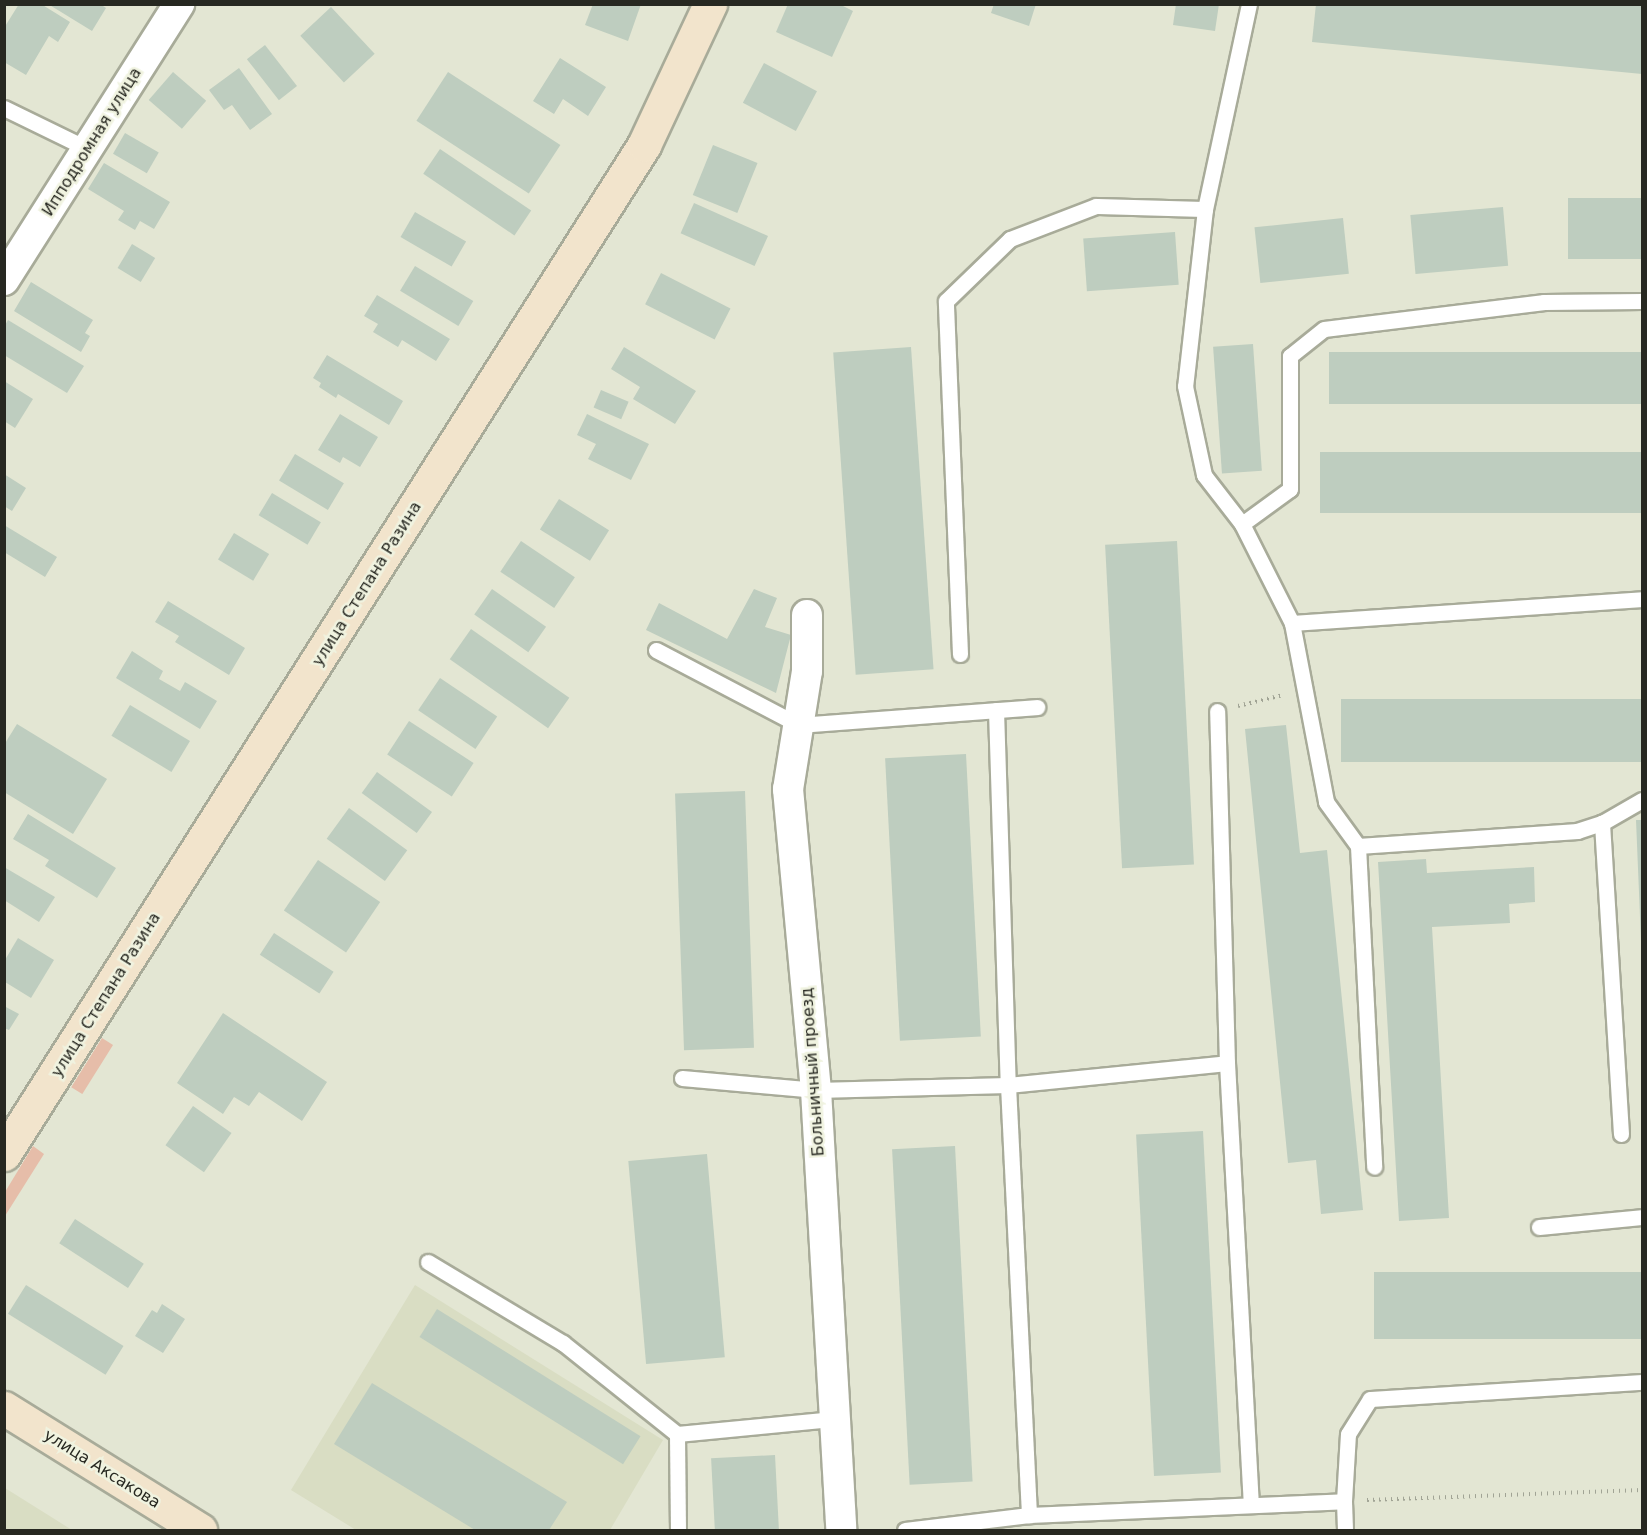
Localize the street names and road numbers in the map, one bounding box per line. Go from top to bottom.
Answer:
street label: Ипподромная улица [38,64,146,220]
street label: улица Степана Разина [308,498,426,670]
street label: улица Степана Разина [47,909,165,1081]
street label: Больничный проезд [798,987,828,1157]
street label: улица Аксакова [40,1425,164,1513]

